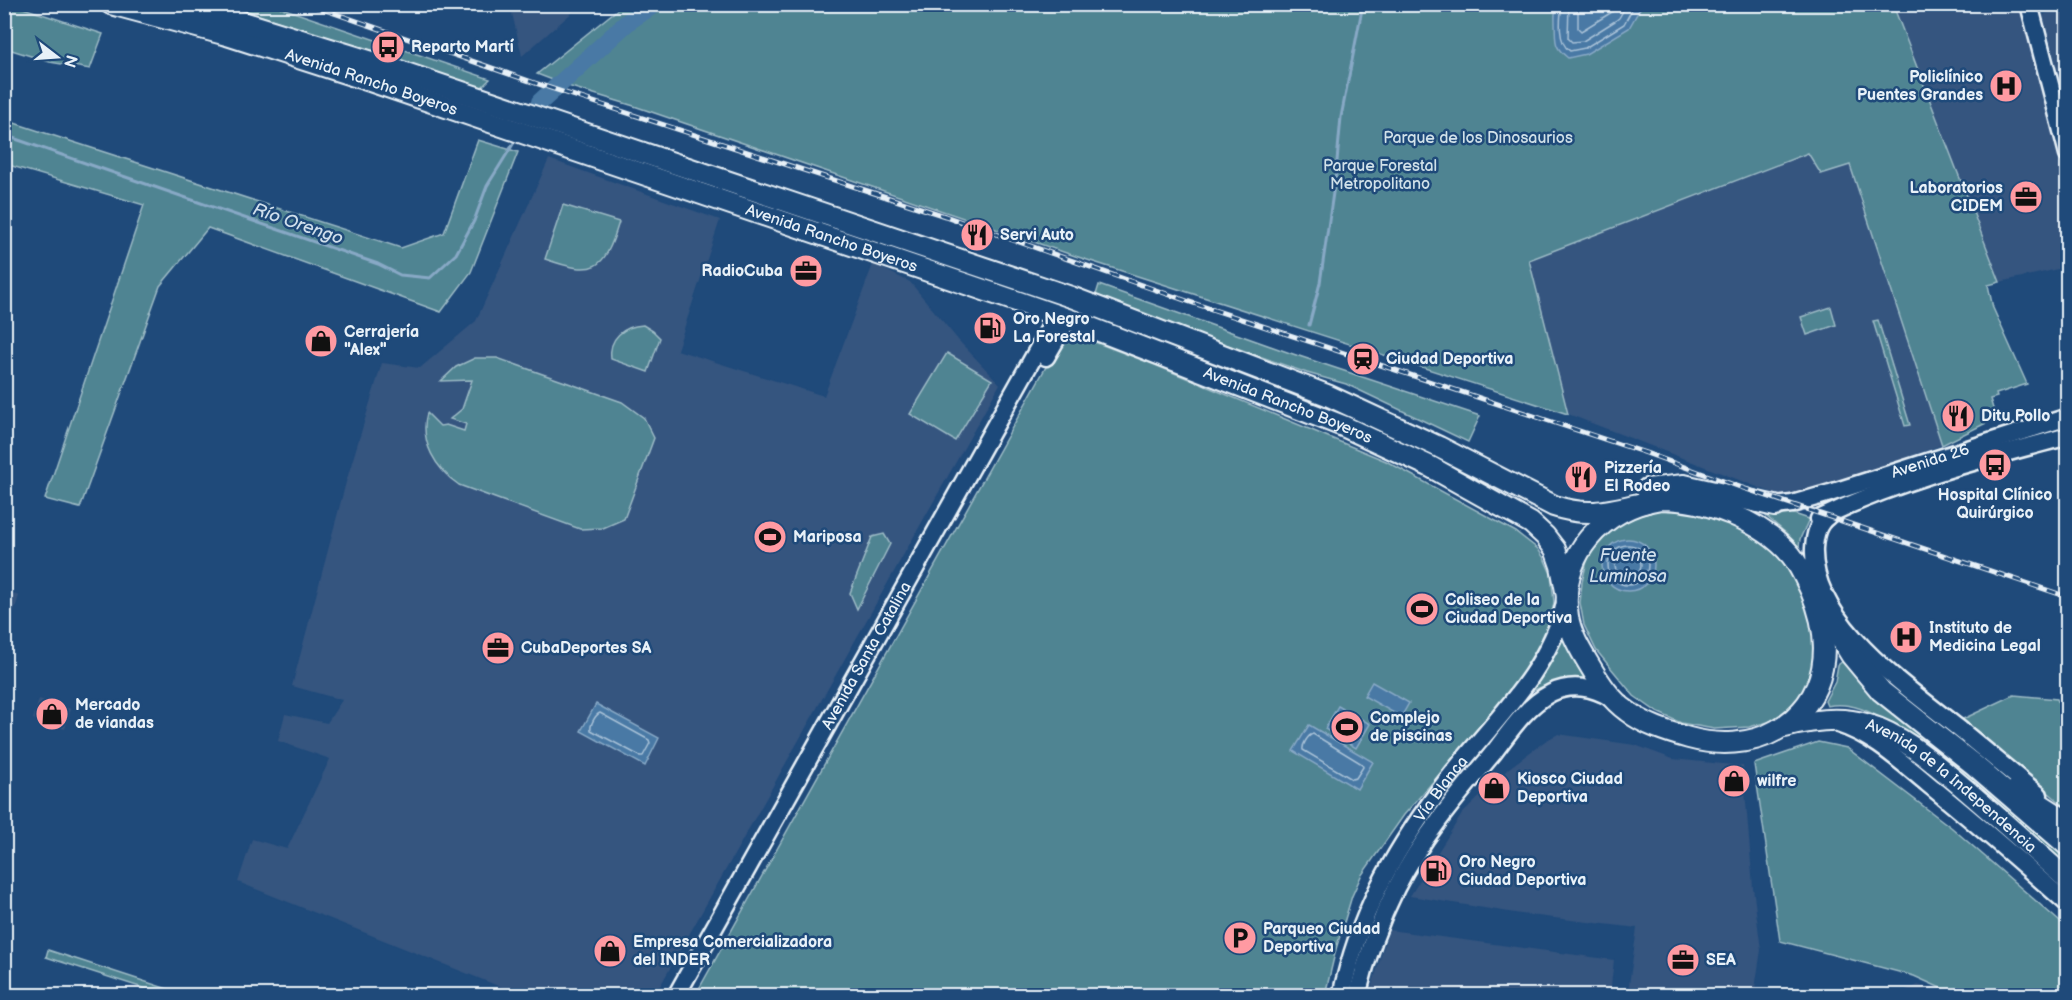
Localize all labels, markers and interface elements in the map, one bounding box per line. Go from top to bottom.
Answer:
north arrow [27,27,87,87]
bus stop icon: Reparto Martí [370,29,406,65]
place label: Reparto Martí [411,38,515,57]
street label: Avenida Rancho Boyeros [283,45,460,120]
text: N [59,52,81,69]
place label: Policlínico Puentes Grandes [1857,68,1983,105]
hospital icon: Policlínico Puentes Grandes [1988,68,2024,104]
park label: Parque de los Dinosaurios [1383,129,1573,148]
park label: Parque Forestal Metropolitano [1323,157,1437,194]
place label: Laboratorios CIDEM [1910,179,2003,216]
office icon: Laboratorios CIDEM [2008,179,2044,215]
water label: Río Orengo [250,199,346,249]
street label: Avenida Rancho Boyeros [743,200,920,276]
restaurant icon: Servi Auto [959,217,995,253]
place label: Servi Auto [1000,226,1074,245]
office icon: RadioCuba [788,253,824,289]
place label: RadioCuba [702,262,783,281]
fuel station icon: Oro Negro La Forestal [972,310,1008,346]
place label: Oro Negro La Forestal [1013,310,1095,347]
shop icon: Cerrajería "Alex" [303,323,339,359]
place label: Cerrajería "Alex" [344,323,419,360]
station icon: Ciudad Deportiva [1345,341,1381,377]
place label: Ciudad Deportiva [1386,350,1513,369]
street label: Avenida Rancho Boyeros [1201,363,1375,448]
restaurant icon: Ditu Pollo [1940,398,1976,434]
place label: Ditu Pollo [1981,407,2050,426]
street label: Avenida 26 [1889,440,1972,482]
bus stop icon: Hospital Clínico Quirúrgico [1977,447,2013,483]
restaurant icon: Pizzería El Rodeo [1563,459,1599,495]
place label: Pizzería El Rodeo [1604,459,1670,496]
place label: Hospital Clínico Quirúrgico [1938,486,2052,523]
sports icon: Mariposa [752,519,788,555]
place label: Mariposa [793,528,862,547]
water label: Fuente Luminosa [1589,545,1667,587]
street label: Avenida Santa Catalina [818,578,915,733]
sports icon: Coliseo de la Ciudad Deportiva [1404,591,1440,627]
place label: Coliseo de la Ciudad Deportiva [1445,591,1572,628]
hospital icon: Instituto de Medicina Legal [1888,619,1924,655]
place label: Instituto de Medicina Legal [1929,619,2041,656]
office icon: CubaDeportes SA [480,630,516,666]
place label: CubaDeportes SA [521,639,651,658]
shop icon: Mercado de viandas [34,696,70,732]
place label: Mercado de viandas [75,696,154,733]
sports icon: Complejo de piscinas [1329,709,1365,745]
place label: Complejo de piscinas [1370,709,1453,746]
street label: Avenida de la Independencia [1863,715,2040,857]
street label: Vía Blanca [1410,752,1472,825]
shop icon: wilfre [1716,763,1752,799]
shop icon: Kiosco Ciudad Deportiva [1476,770,1512,806]
place label: Kiosco Ciudad Deportiva [1517,770,1623,807]
place label: wilfre [1757,772,1796,791]
fuel station icon: Oro Negro Ciudad Deportiva [1418,853,1454,889]
place label: Oro Negro Ciudad Deportiva [1459,853,1586,890]
parking icon: Parqueo Ciudad Deportiva [1222,920,1258,956]
place label: Parqueo Ciudad Deportiva [1263,920,1380,957]
shop icon: Empresa Comercializadora del INDER [592,933,628,969]
place label: Empresa Comercializadora del INDER [633,933,832,970]
office icon: SEA [1665,942,1701,978]
place label: SEA [1706,951,1736,970]

